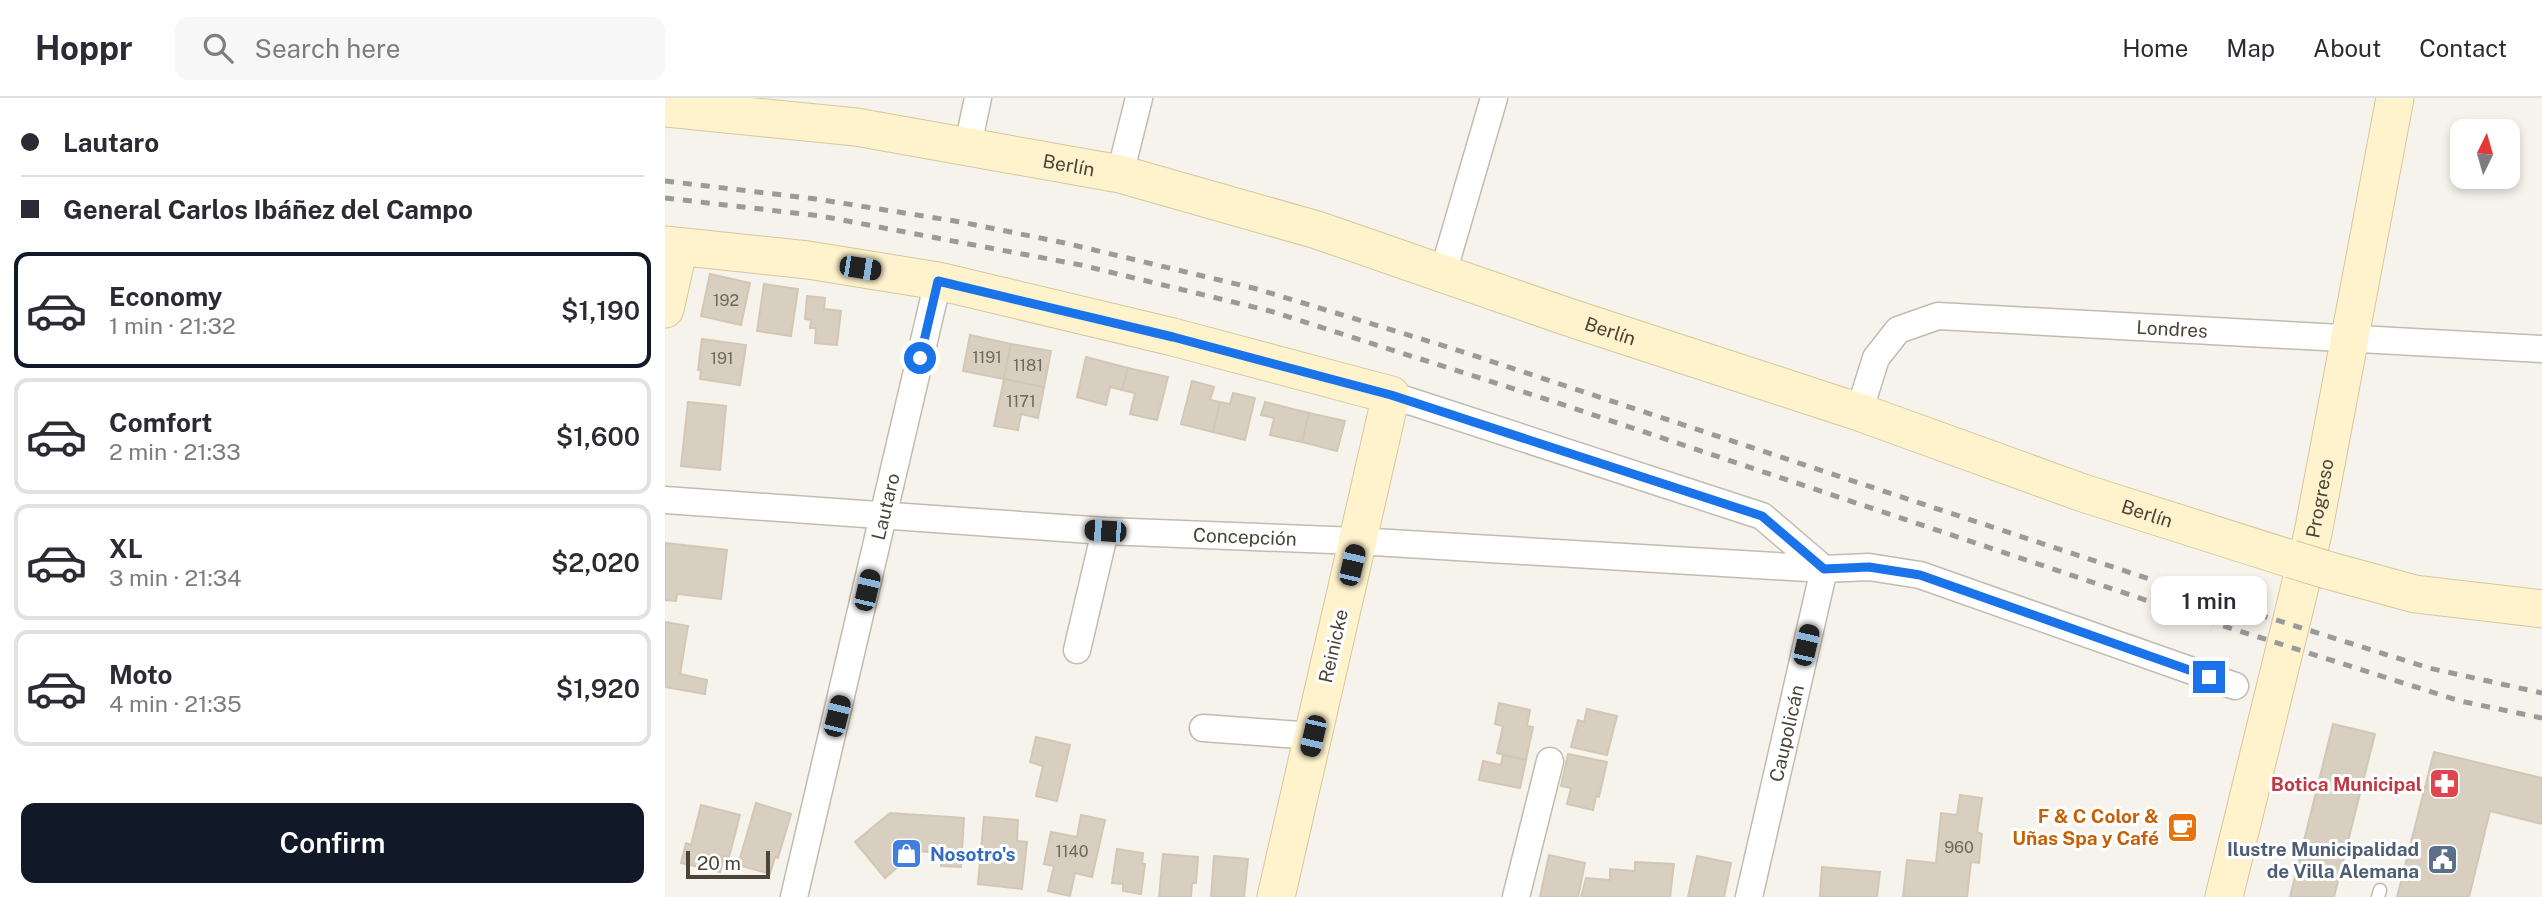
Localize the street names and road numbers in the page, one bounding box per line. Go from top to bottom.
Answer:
street label: Berlín [1041,149,1096,180]
street label: Berlín [1582,312,1639,349]
street label: Londres [2136,316,2208,342]
street label: Progreso [2301,457,2338,540]
street label: Lautaro [867,471,904,542]
street label: Berlín [2119,495,2175,532]
street label: Concepción [1193,523,1297,550]
street label: Reinicke [1314,607,1352,685]
street label: Caupolicán [1765,683,1808,784]

